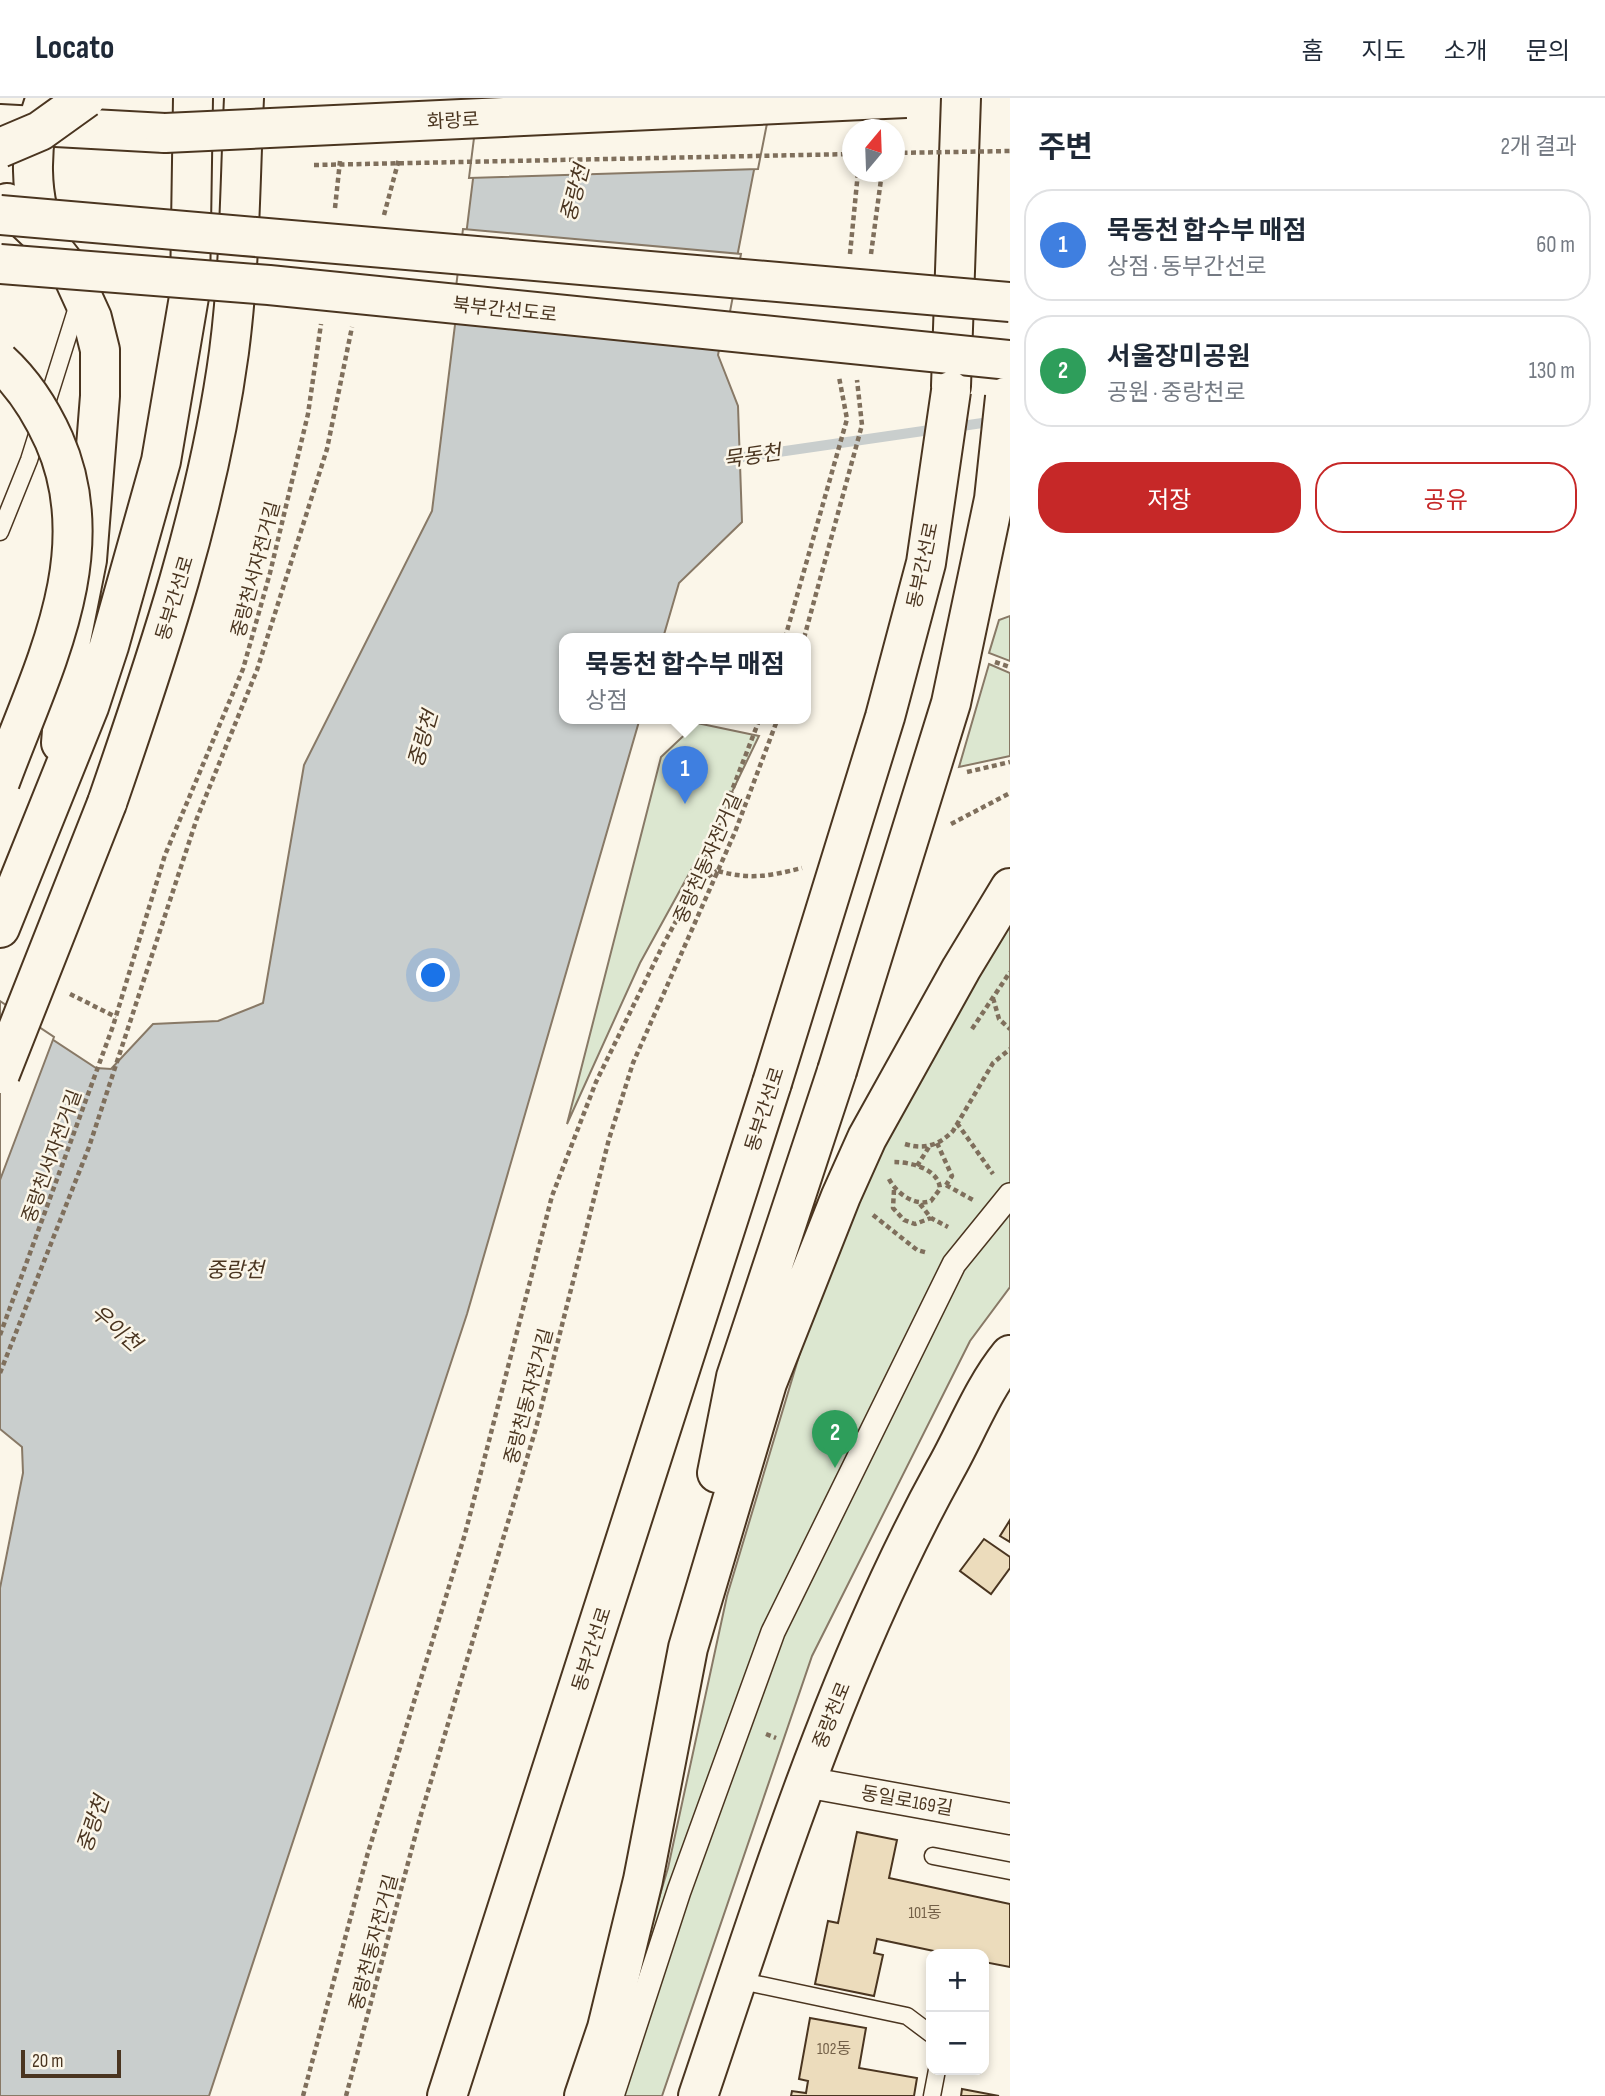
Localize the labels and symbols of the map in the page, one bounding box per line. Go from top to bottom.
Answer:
street label: 화랑로 [426,109,480,134]
north arrow [842,119,905,182]
water label: 중랑천 [556,159,596,224]
street label: 북부간선도로 [451,294,558,327]
water label: 묵동천 [722,440,785,473]
street label: 중랑천서자전거길 [227,499,286,640]
street label: 동부간선로 [903,520,944,610]
street label: 동부간선로 [152,553,199,644]
water label: 중랑천 [403,705,444,770]
pin: 1 [662,746,708,804]
street label: 중랑천동자전거길 [669,790,747,927]
your location [416,958,450,992]
street label: 동부간선로 [741,1064,790,1155]
street label: 중랑천서자전거길 [18,1087,87,1226]
water label: 중랑천 [206,1258,267,1283]
water label: 우이천 [86,1300,148,1359]
street label: 중랑천동자전거길 [500,1326,559,1467]
pin: 2 [812,1410,858,1468]
street label: 동부간선로 [568,1604,617,1695]
street label: 중랑천로 [809,1679,856,1752]
street label: 동일로169길 [859,1782,955,1821]
water label: 중랑천 [72,1790,116,1856]
street label: 중랑천동자전거길 [345,1872,404,2013]
house number: 101동 [908,1904,942,1923]
house number: 102동 [817,2040,851,2059]
scale bar [21,2047,121,2079]

